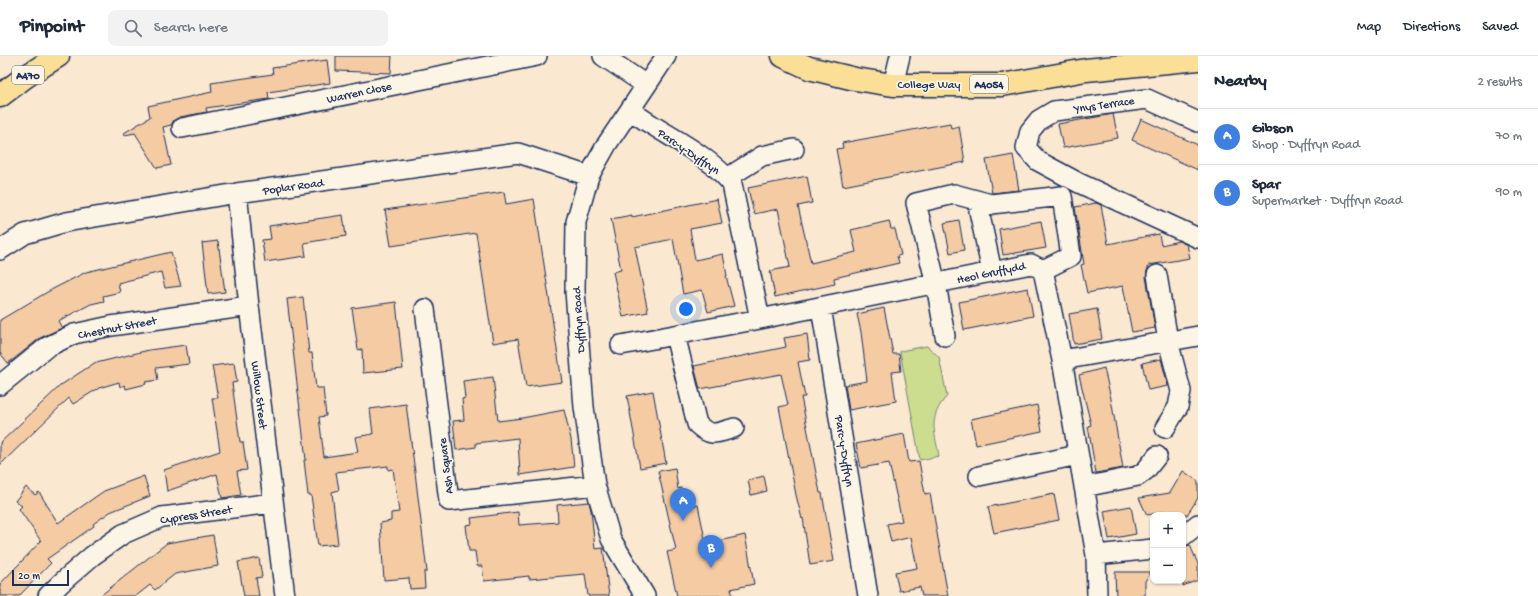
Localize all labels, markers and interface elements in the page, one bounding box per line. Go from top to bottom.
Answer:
search box [108,10,388,46]
text: Pinpoint [20,16,84,39]
icon: search [122,17,144,39]
text: Search here [154,19,228,37]
text: Map [1357,19,1381,36]
text: Directions [1403,19,1460,36]
text: Saved [1482,19,1518,36]
road number: A470 [12,66,44,84]
text: Nearby [1214,72,1267,92]
road number: A4054 [970,75,1008,93]
text: 2 results [1477,75,1522,90]
street label: College Way [898,79,961,93]
street label: Warren Close [326,80,394,108]
street label: Ynys Terrace [1072,95,1136,117]
text: Gibson [1252,120,1293,138]
street label: Parc-y-Dyffryn [653,126,722,179]
text: A [1223,129,1231,144]
text: 70 m [1496,129,1522,144]
text: Shop · Dyffryn Road [1252,138,1360,153]
text: Spar [1252,176,1280,194]
street label: Poplar Road [261,177,326,199]
text: B [1224,185,1230,200]
text: 90 m [1496,185,1522,200]
text: Supermarket · Dyffryn Road [1252,194,1402,209]
street label: Heol Gruffydd [956,260,1028,288]
street label: Dyffryn Road [571,285,589,354]
your location [676,299,696,319]
street label: Chestnut Street [77,314,159,343]
street label: Willow Street [247,360,269,431]
street label: Parc-y-Dyffryn [830,414,856,488]
street label: Ash Square [437,436,457,495]
pin: A [670,488,696,521]
street label: Cypress Street [159,503,234,529]
map controls [1150,512,1186,584]
button: + [1150,512,1186,548]
pin: B [698,535,724,568]
button: − [1150,548,1186,584]
scale bar [12,568,69,587]
text: 20 m [18,571,40,583]

